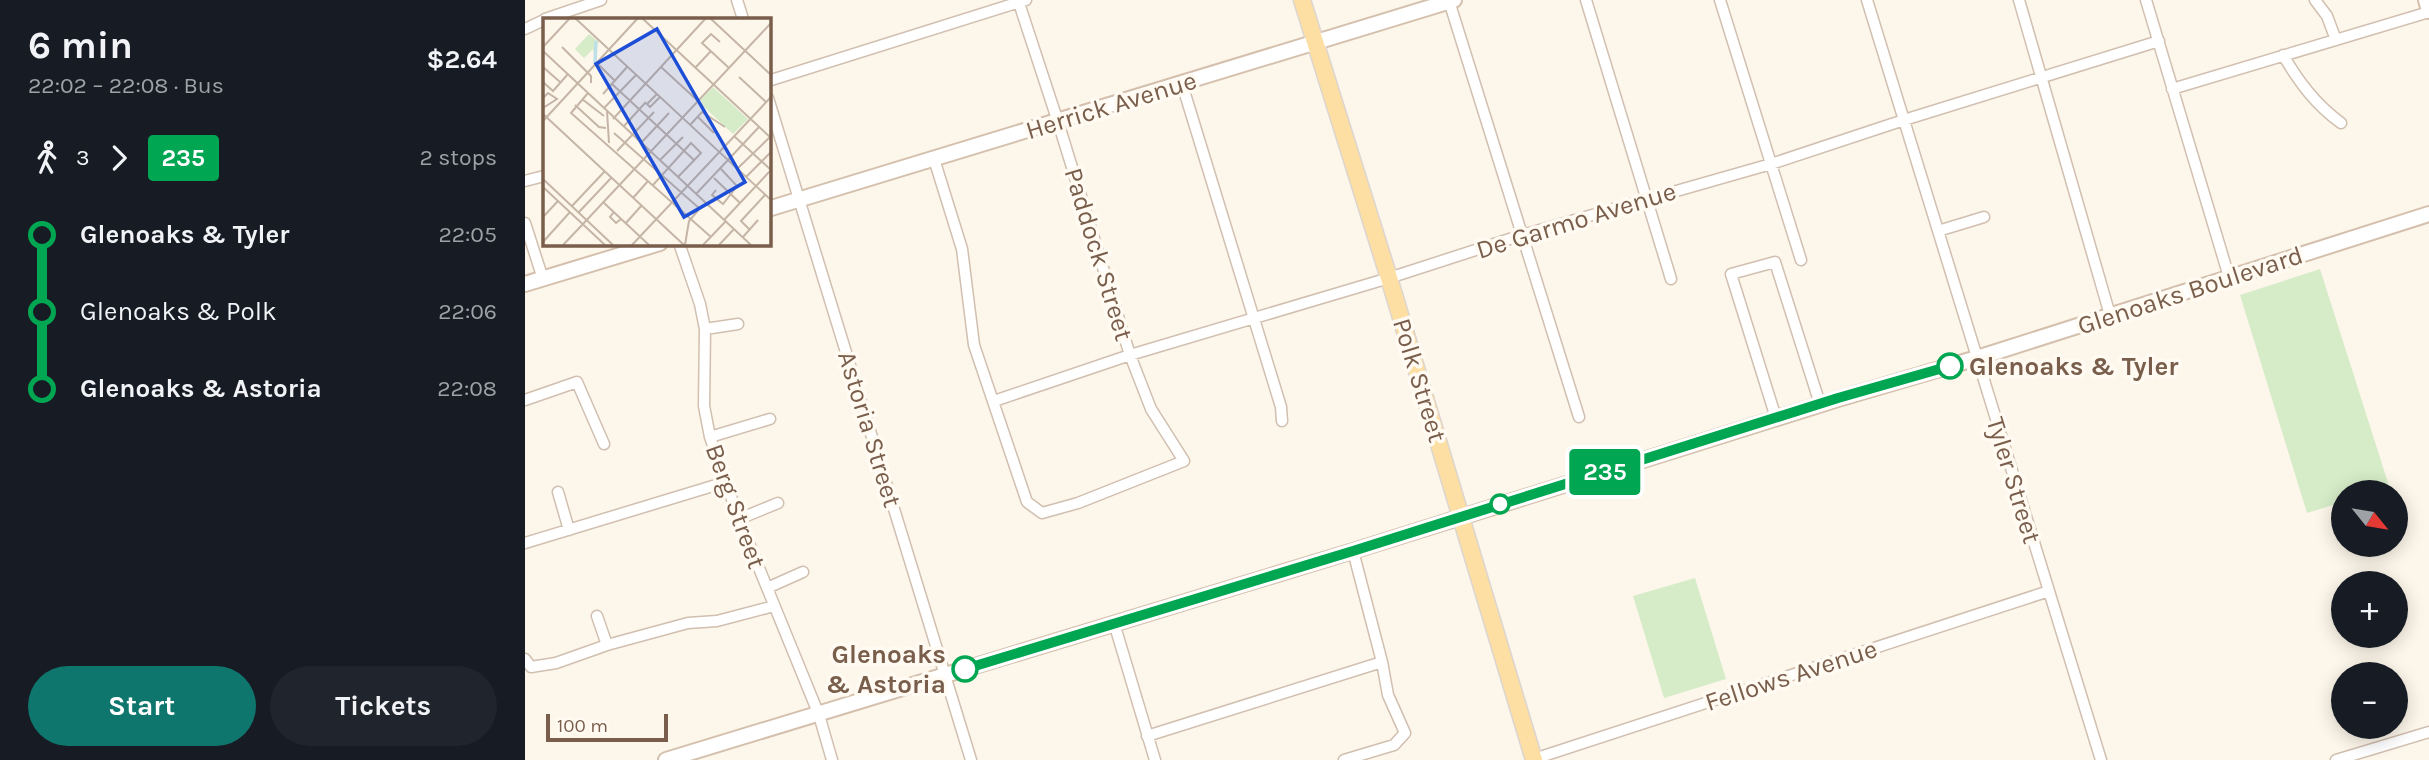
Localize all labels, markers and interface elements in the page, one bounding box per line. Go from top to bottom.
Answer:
inset map [543,18,770,245]
text: 6 min [28,23,133,68]
text: $2.64 [427,44,497,75]
street label: Herrick Avenue [1022,65,1200,146]
text: 22:02 – 22:08 · Bus [28,72,224,99]
icon: walk [28,139,66,177]
icon: forward [100,139,138,177]
text: 3 [76,144,90,171]
text: 235 [162,144,205,172]
text: 2 stops [419,144,497,171]
street label: Paddock Street [1057,164,1140,345]
street label: De Garmo Avenue [1472,175,1680,266]
text: Glenoaks & Tyler [80,219,289,250]
text: 22:05 [438,221,497,248]
street label: Glenoaks Boulevard [2074,239,2307,342]
text: Glenoaks & Polk [80,296,277,327]
text: 22:06 [438,298,497,325]
street label: Polk Street [1386,314,1453,446]
street label: Astoria Street [831,347,908,511]
place label: Glenoaks & Tyler [1969,351,2179,382]
marker: Glenoaks & Tyler [1937,353,1963,379]
text: Glenoaks & Astoria [80,373,322,404]
text: 22:08 [437,375,497,402]
street label: Tyler Street [1980,413,2048,547]
street label: Berg Street [699,439,773,573]
line badge: 235 [1565,449,1645,495]
text: 235 [1583,458,1627,486]
north arrow [2331,480,2408,556]
map controls [2331,480,2408,739]
unlabelled marker [1490,494,1510,514]
button: + [2331,571,2408,648]
street label: Fellows Avenue [1701,633,1881,718]
place label: Glenoaks & Astoria [825,639,946,700]
marker: Glenoaks & Astoria [952,656,978,682]
button: − [2331,662,2408,739]
button: Start [28,666,256,746]
button: Tickets [270,666,497,746]
scale bar [546,711,669,743]
text: 100 m [557,715,608,737]

